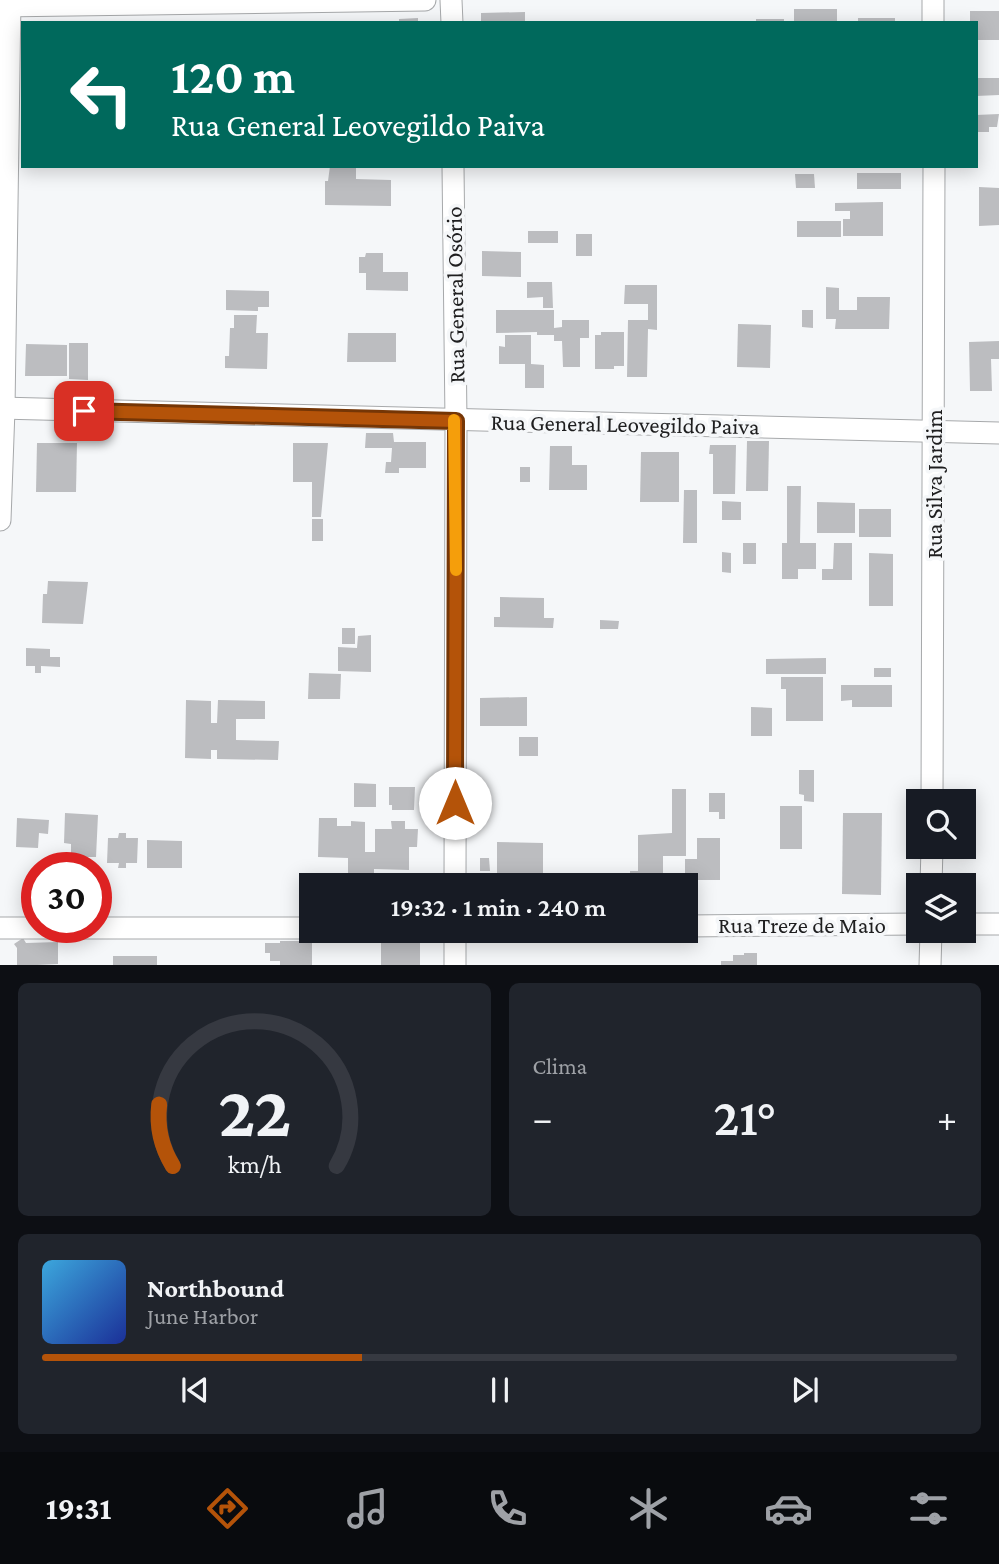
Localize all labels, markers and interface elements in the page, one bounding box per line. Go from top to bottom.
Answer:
icon: left [56,49,147,140]
text: 120 m [171,49,295,104]
text: Rua General Leovegildo Paiva [171,107,545,143]
street label: Rua General Osório [440,206,470,384]
pin [54,381,114,441]
icon: arrive [65,392,103,430]
street label: Rua General Leovegildo Paiva [490,409,760,439]
street label: Rua Silva Jardim [921,409,947,559]
position arrow [418,766,492,840]
map controls [906,789,976,943]
button: search [906,789,976,859]
speed limit sign: 30 [21,852,112,943]
button: layers [906,873,976,943]
text: 19:32 · 1 min · 240 m [391,893,606,922]
street label: Rua Treze de Maio [718,912,886,938]
text: Clima [533,1053,587,1079]
text: 22 [218,1071,291,1152]
text: 21° [713,1088,776,1146]
text: − [533,1097,553,1139]
text: + [937,1097,957,1139]
text: km/h [227,1150,281,1177]
text: Northbound [147,1274,284,1303]
text: June Harbor [147,1303,258,1329]
icon: previous [176,1371,214,1409]
icon: pause [481,1371,519,1409]
icon: next [786,1371,824,1409]
icon: directions [203,1484,252,1533]
icon: music [343,1484,392,1533]
icon: phone [483,1484,532,1533]
icon: climate [624,1484,673,1533]
icon: car [764,1484,813,1533]
icon: filters [904,1484,953,1533]
text: 19:31 [46,1490,112,1526]

